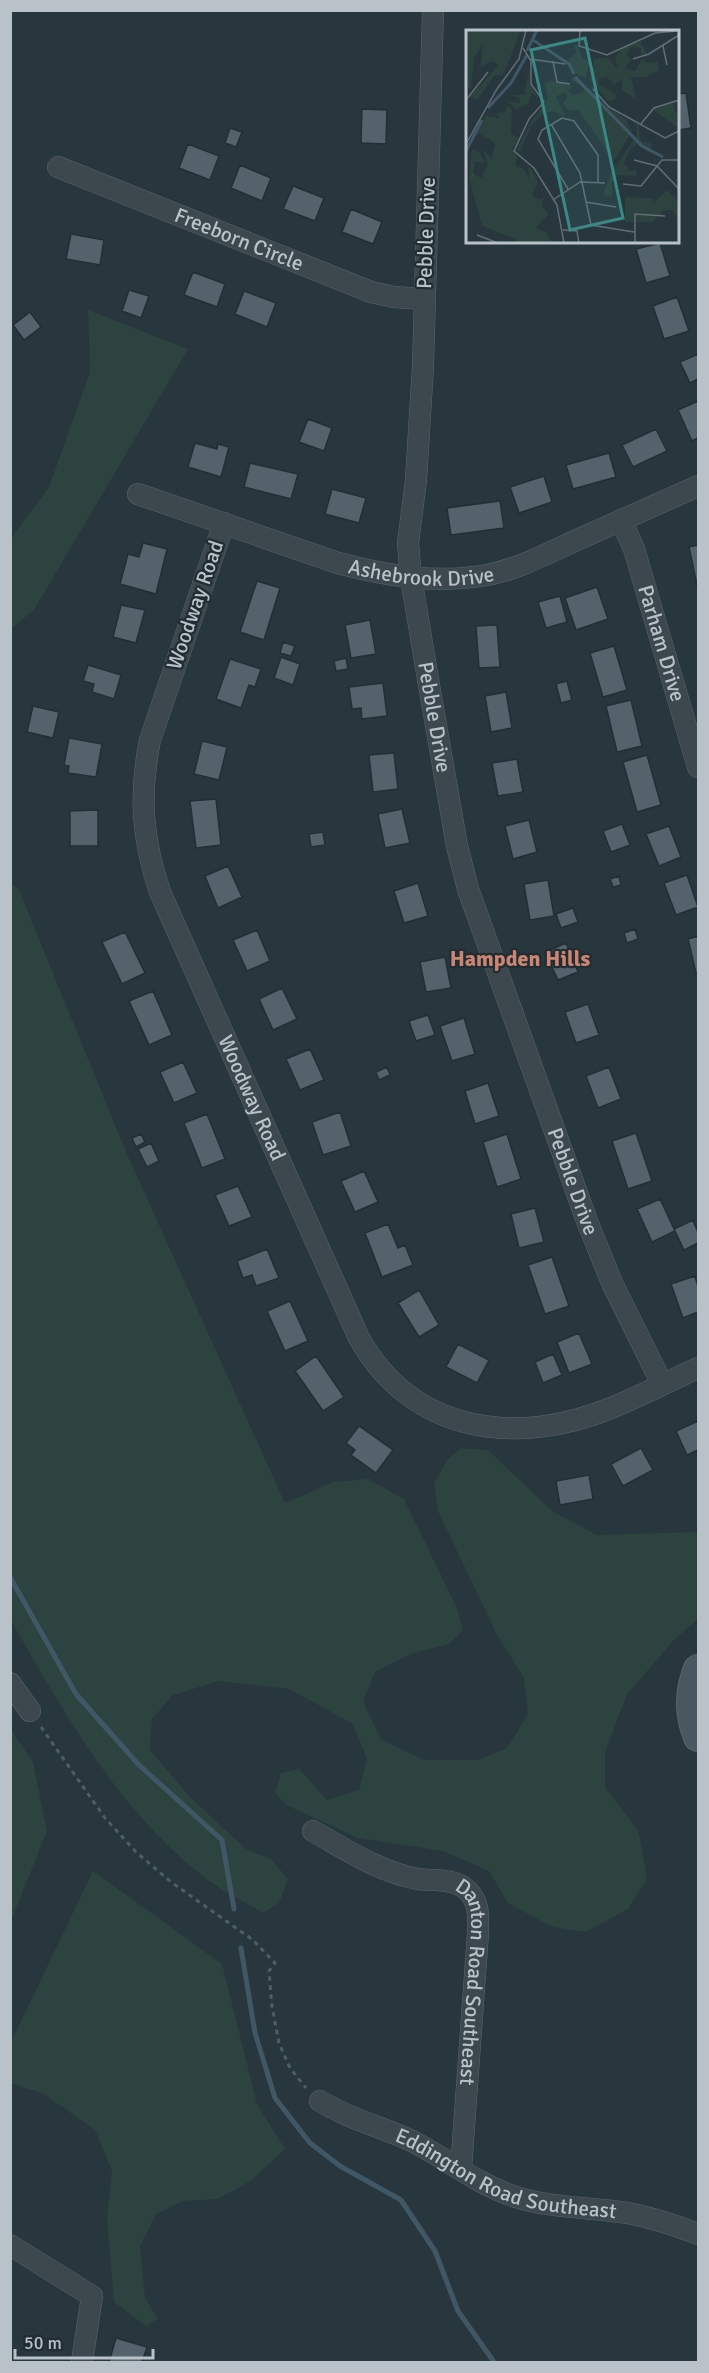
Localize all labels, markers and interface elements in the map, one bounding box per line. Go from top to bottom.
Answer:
inset map [466,30,679,243]
street label: Pebble Drive [411,177,441,289]
street label: Freeborn Circle [171,202,307,277]
street label: Woodway Road [161,537,229,673]
street label: Ashebrook Drive [346,553,496,592]
street label: Parham Drive [632,582,691,705]
street label: Pebble Drive [412,660,457,774]
district label: Hampden Hills [450,945,591,972]
street label: Woodway Road [213,1031,291,1165]
street label: Pebble Drive [542,1124,604,1239]
street label: Danton Road Southeast [451,1873,491,2086]
street label: Eddington Road Southeast [392,2122,618,2224]
scale bar [15,2322,153,2360]
text: 50 m [24,2332,62,2354]

